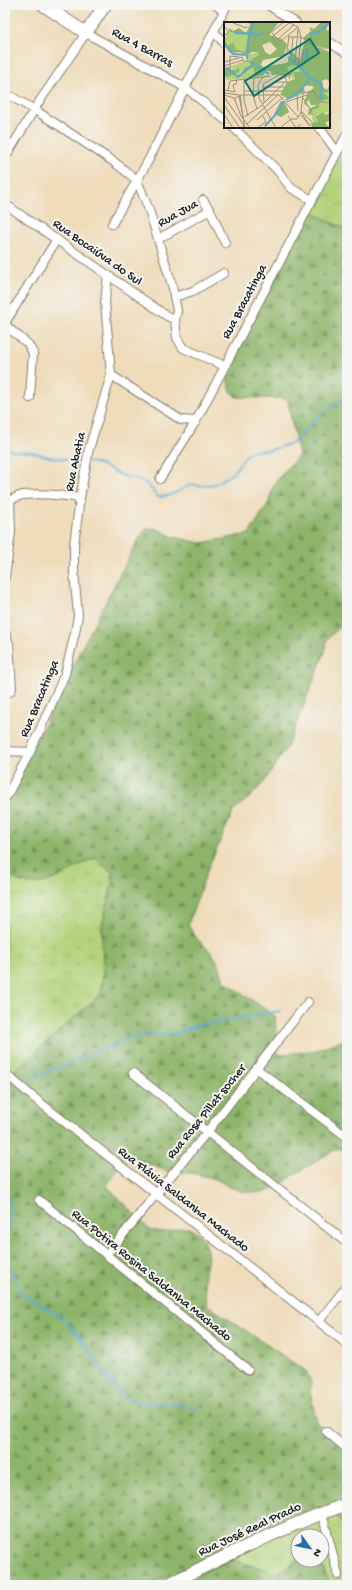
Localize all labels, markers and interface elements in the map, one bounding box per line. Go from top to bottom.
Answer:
inset map [224,22,330,128]
street label: Rua 4 Barras [109,25,176,72]
street label: Rua Jua [155,197,201,231]
street label: Rua Bocaiúva do Sul [49,217,145,290]
street label: Rua Bracatinga [219,261,271,342]
street label: Rua Abatia [62,430,90,493]
street label: Rua Bracatinga [17,658,63,740]
street label: Rua Rosa Pillat socher [164,1061,251,1162]
street label: Rua Flávia Saldanha Machado [114,1144,252,1256]
street label: Rua Potira Rosina Saldanha Machado [68,1207,234,1345]
street label: Rua José Real Prado [196,1500,304,1560]
north arrow [290,1528,330,1568]
text: N [310,1546,324,1559]

